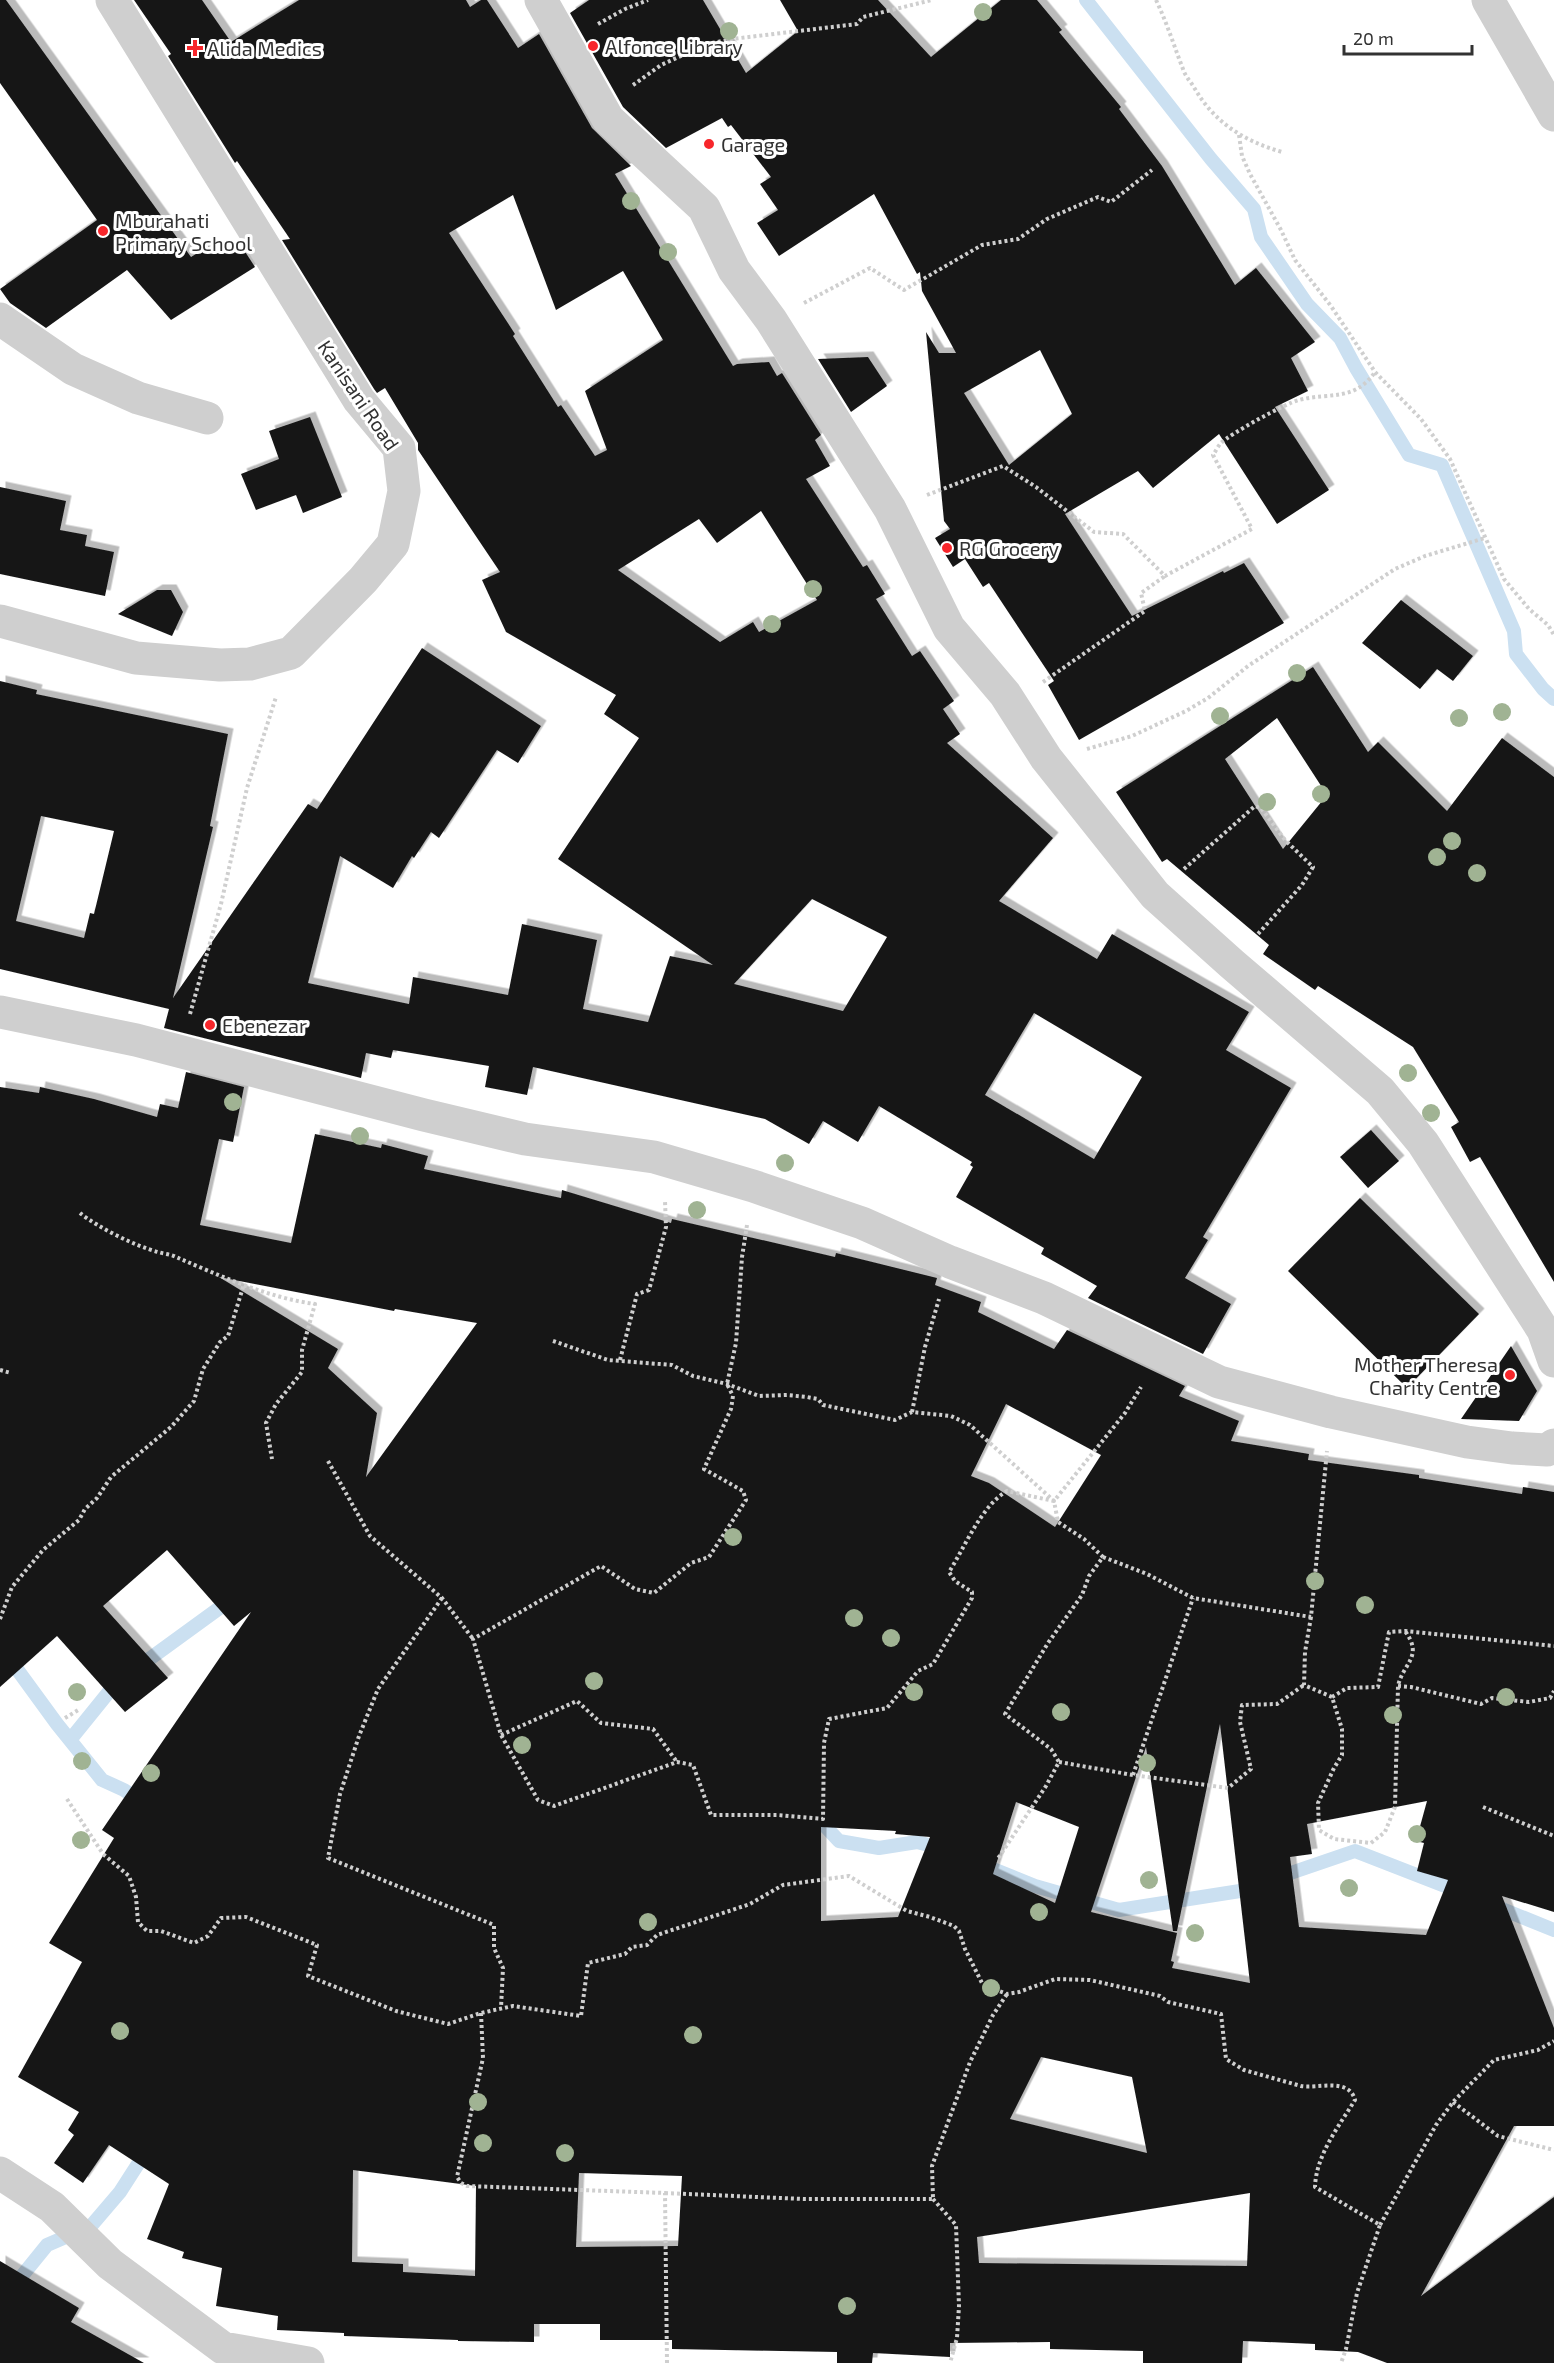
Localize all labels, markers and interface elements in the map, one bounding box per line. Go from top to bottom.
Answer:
scale bar [1344,18,1472,56]
text: 20 m [1353,27,1394,49]
place label: Alfonce Library [605,34,743,58]
place label: Alida Medics [207,36,322,60]
marker: Alfonce Library [586,39,600,53]
marker: Alida Medics [188,41,202,55]
place label: Garage [721,132,785,156]
marker: Garage [702,137,716,151]
place label: Mburahati Primary School [115,208,252,255]
marker: Mburahati Primary School [96,224,110,238]
street label: Kanisani Road [313,335,405,455]
place label: RG Grocery [959,536,1059,560]
marker: RG Grocery [940,541,954,555]
place label: Ebenezar [222,1013,307,1037]
marker: Ebenezar [203,1018,217,1032]
place label: Mother Theresa Charity Centre [1354,1352,1498,1399]
marker: Mother Theresa Charity Centre [1503,1368,1517,1382]

